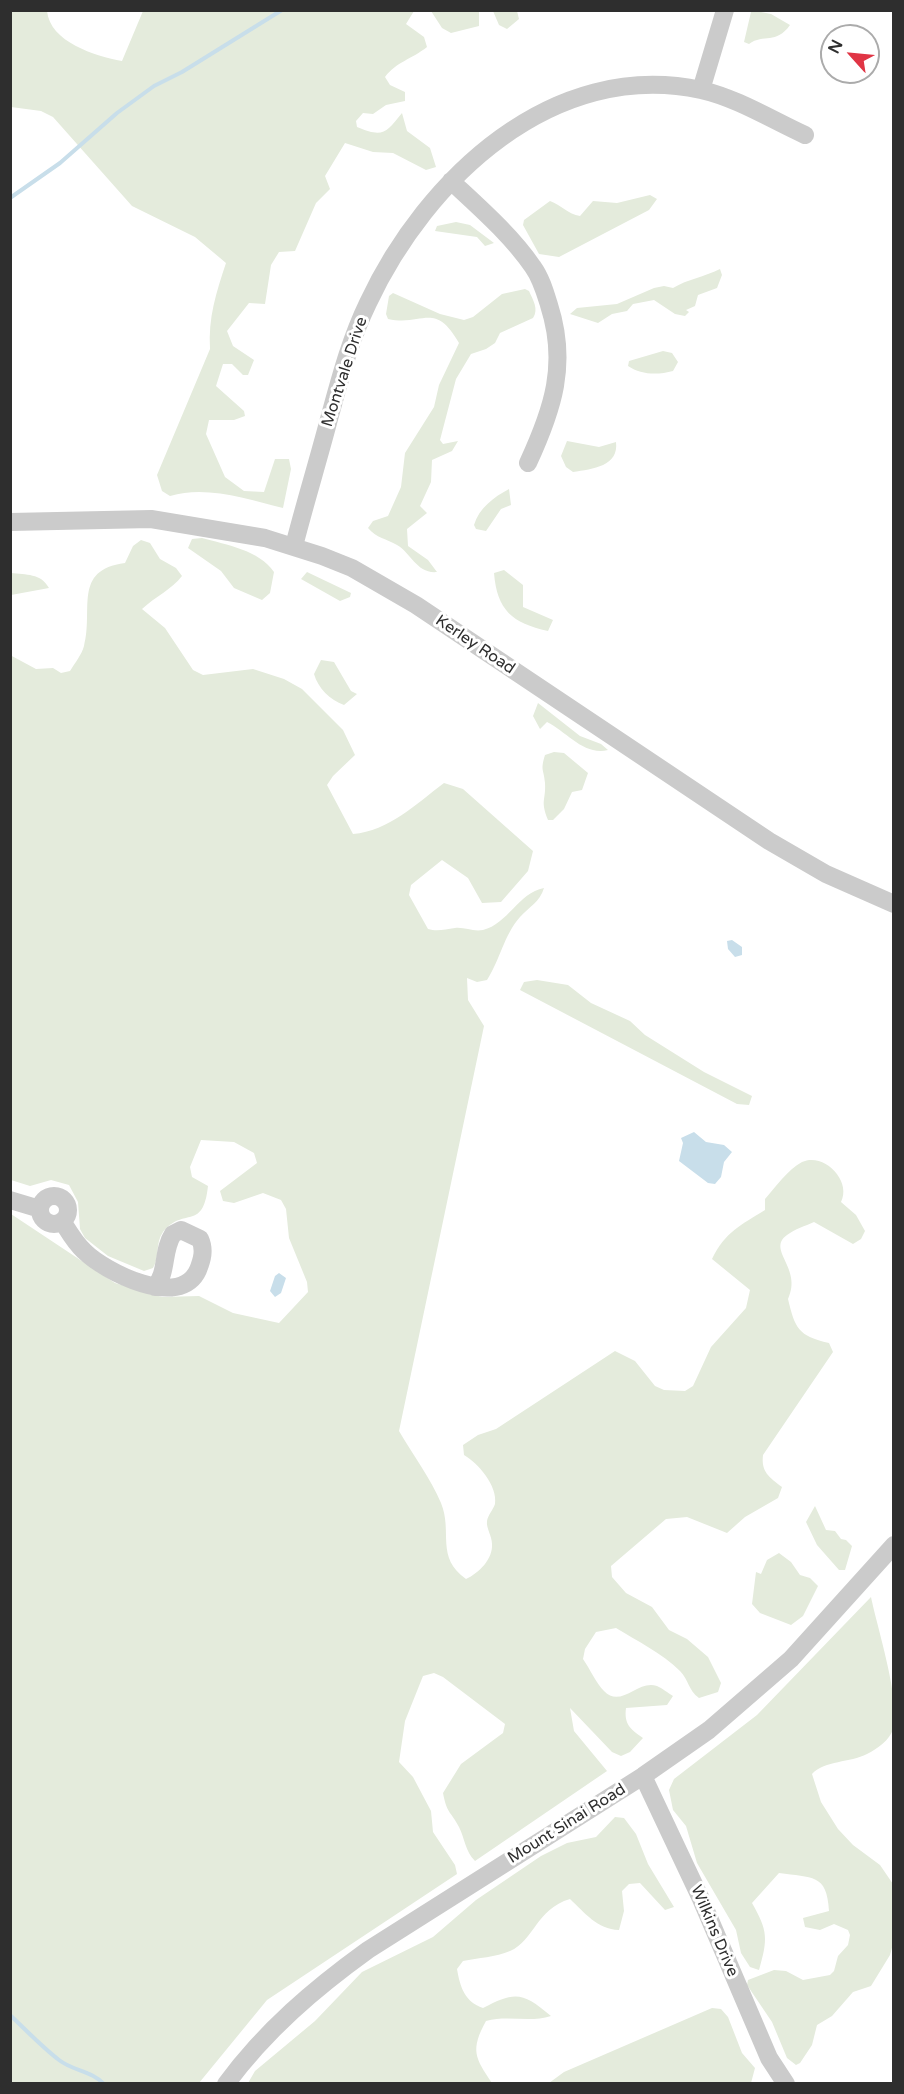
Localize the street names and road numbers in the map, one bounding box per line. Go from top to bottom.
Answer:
street label: Montvale Drive [318,315,372,429]
street label: Kerley Road [432,611,518,679]
street label: Mount Sinai Road [505,1780,629,1868]
street label: Wilkins Drive [686,1882,742,1980]

